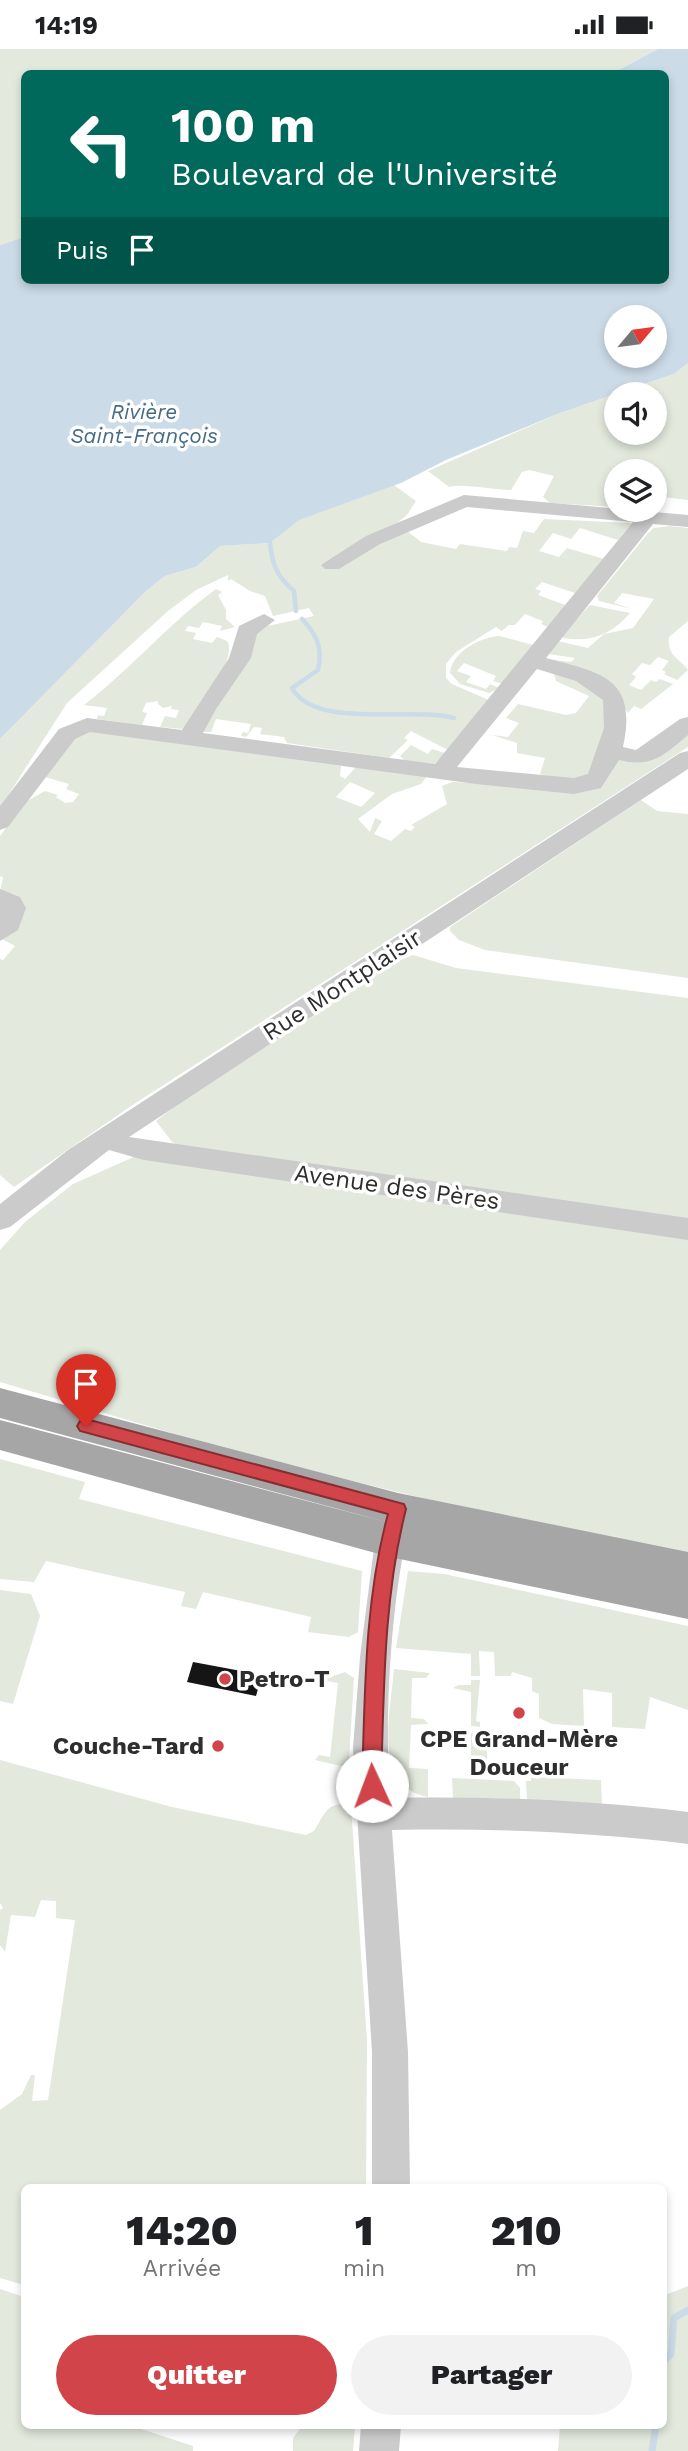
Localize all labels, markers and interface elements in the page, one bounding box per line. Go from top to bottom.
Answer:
text: 14:19 [35,10,98,40]
text: 100 m [171,96,315,154]
icon: left [56,98,147,189]
text: Boulevard de l'Université [171,155,558,193]
icon: arrive [123,231,161,269]
text: Puis [56,235,109,265]
north arrow [604,305,667,367]
map controls [604,305,667,522]
button: sound [604,382,667,445]
water label: Rivière Saint-François [70,399,218,448]
button: layers [604,459,667,522]
street label: Rue Montplaisir [258,923,427,1047]
street label: Avenue des Pères [293,1159,501,1215]
pin [56,1354,116,1426]
icon: arrive [67,1365,105,1403]
place label: Petro-T [239,1665,330,1693]
marker: Petro-T [217,1671,233,1687]
marker: CPE Grand-Mère Douceur [511,1705,527,1721]
place label: CPE Grand-Mère Douceur [420,1725,618,1781]
place label: Couche-Tard [53,1732,204,1760]
marker: Couche-Tard [210,1738,226,1754]
position arrow [335,1749,409,1823]
text: 14:20 [126,2206,238,2255]
text: 1 [355,2206,374,2255]
text: 210 [491,2206,562,2255]
text: Arrivée [143,2255,221,2282]
text: min [343,2255,385,2282]
text: m [515,2255,537,2282]
button: Quitter [56,2335,337,2415]
button: Partager [351,2335,632,2415]

